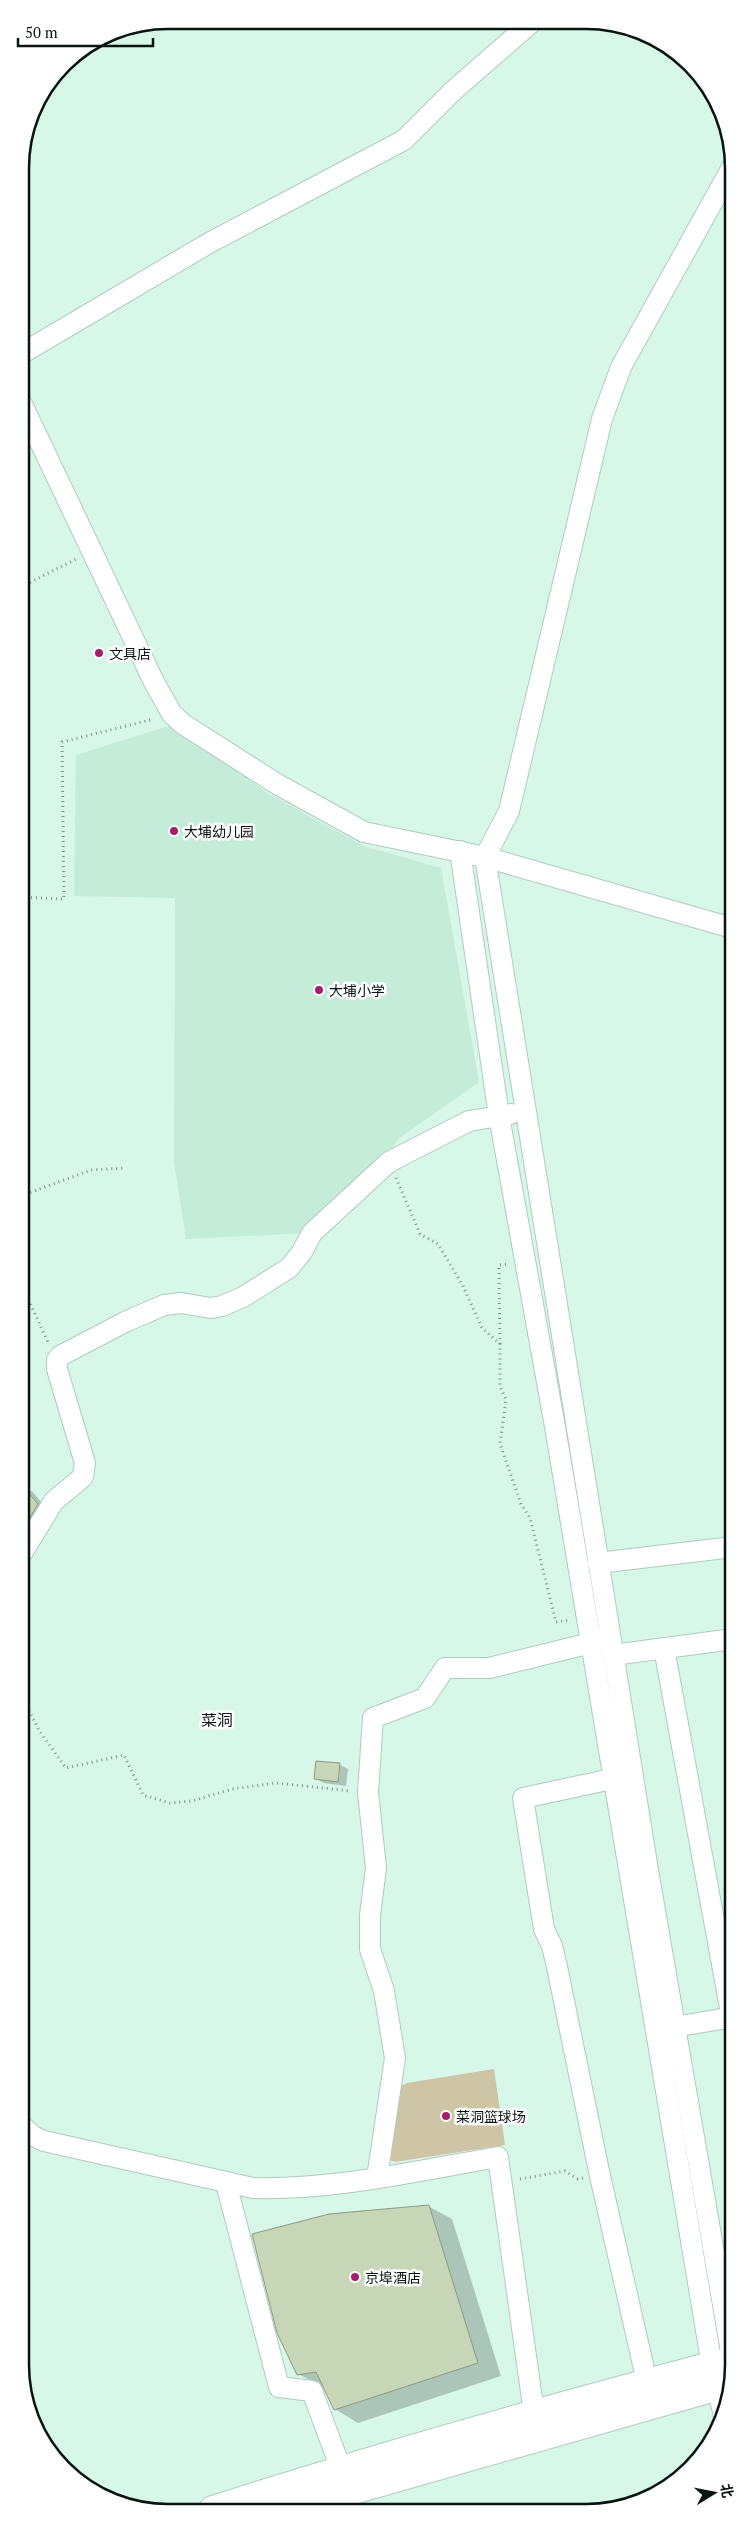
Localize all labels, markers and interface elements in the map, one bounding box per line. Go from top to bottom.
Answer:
scale bar [18,15,152,47]
text: 50 m [25,22,58,42]
place label: 文具店 [109,644,151,663]
marker: 文具店 [93,647,105,659]
place label: 大埔幼儿园 [184,822,254,841]
marker: 大埔幼儿园 [168,825,180,837]
place label: 大埔小学 [329,981,385,1000]
marker: 大埔小学 [313,984,325,996]
district label: 菜洞 [201,1709,233,1731]
place label: 菜洞篮球场 [456,2107,526,2126]
marker: 菜洞篮球场 [440,2110,452,2122]
place label: 京埠酒店 [365,2268,421,2287]
marker: 京埠酒店 [349,2271,361,2283]
north arrow [689,2468,739,2518]
text: 北 [717,2482,738,2499]

